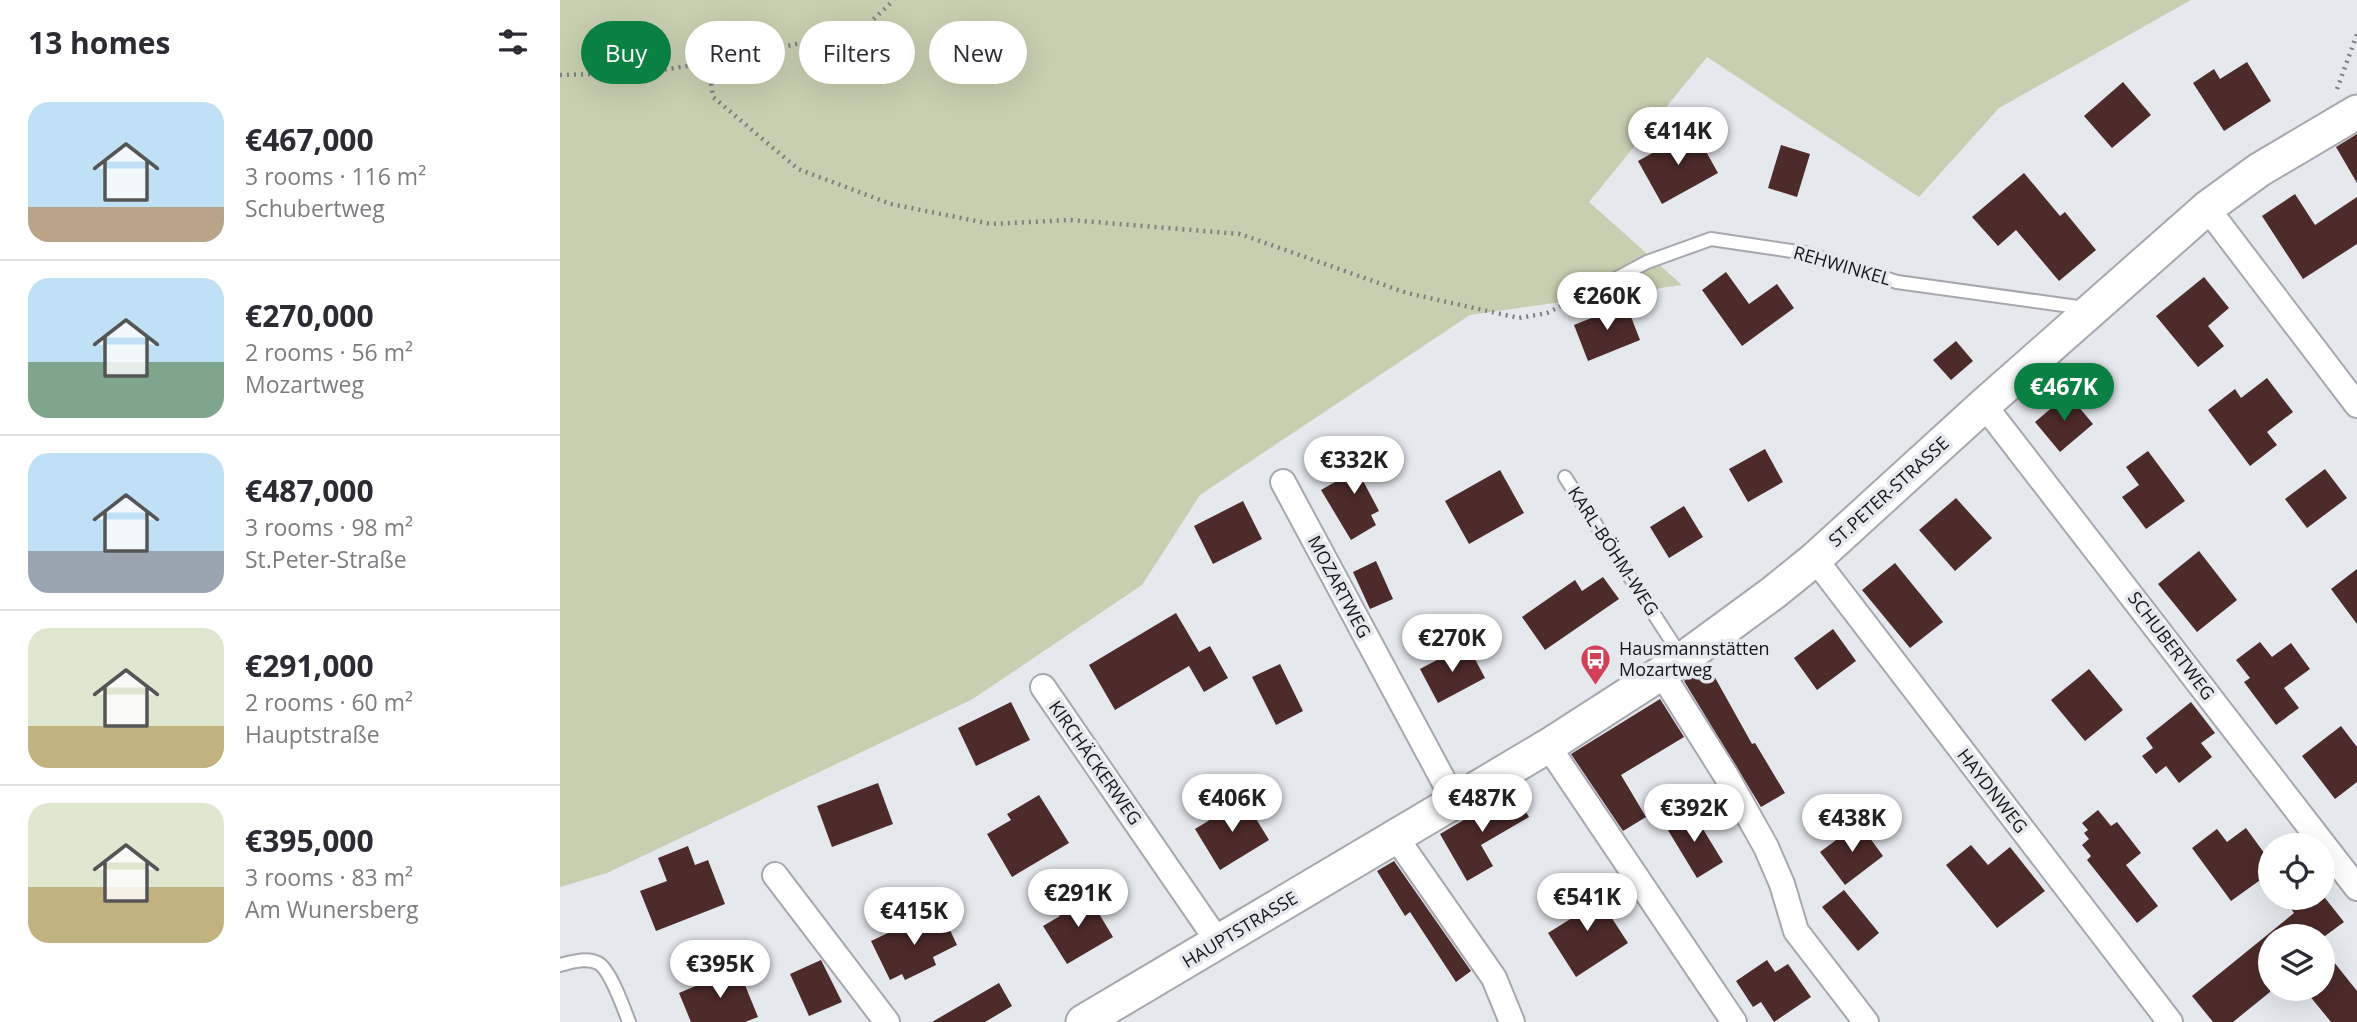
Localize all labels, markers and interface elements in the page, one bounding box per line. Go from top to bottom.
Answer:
chip: Buy [581,21,671,84]
chip: Rent [685,21,785,84]
chip: Filters [799,21,915,84]
chip: New [929,21,1027,84]
text: 13 homes [28,22,171,63]
icon: filters [494,23,532,61]
pin: €414K [1629,108,1727,167]
text: €414K [1644,114,1712,146]
text: €467,000 [245,119,374,160]
icon: home [84,130,168,214]
text: 3 rooms · 116 m² [245,160,426,192]
text: Schubertweg [245,192,385,224]
street label: REHWINKEL [1791,240,1894,290]
pin: €260K [1558,272,1656,332]
text: €260K [1573,279,1641,311]
text: €270,000 [245,295,374,336]
icon: home [84,306,168,390]
text: 2 rooms · 56 m² [245,336,413,368]
pin: €467K [2015,364,2113,423]
text: Mozartweg [245,368,364,400]
text: €467K [2030,370,2098,402]
street label: ST.PETER-STRASSE [1823,431,1954,552]
pin: €332K [1305,436,1403,496]
text: €332K [1320,443,1388,475]
text: €487,000 [245,470,374,511]
icon: home [84,481,168,565]
street label: KARL-BÖHM-WEG [1563,481,1665,620]
text: 3 rooms · 98 m² [245,511,413,543]
street label: MOZARTWEG [1303,531,1377,642]
text: St.Peter-Straße [245,543,407,575]
street label: SCHUBERTWEG [2123,586,2220,705]
pin: €270K [1403,614,1501,674]
text: €270K [1418,621,1486,653]
place label: Hausmannstätten Mozartweg [1619,636,1770,681]
bus stop icon: Hausmannstätten Mozartweg [1579,642,1613,686]
text: €291,000 [245,645,374,686]
icon: home [84,656,168,740]
text: 2 rooms · 60 m² [245,686,413,718]
street label: KIRCHÄCKERWEG [1044,696,1148,829]
text: Hauptstraße [245,718,380,750]
street label: HAYDNWEG [1952,743,2033,838]
pin: €406K [1183,774,1281,834]
pin: €487K [1433,774,1531,834]
text: €406K [1198,781,1266,813]
text: €487K [1448,781,1516,813]
pin: €392K [1645,784,1743,844]
text: €392K [1660,791,1728,823]
pin: €438K [1803,794,1901,854]
text: €438K [1818,801,1886,833]
text: €395,000 [245,820,374,861]
icon: home [84,831,168,915]
map controls [2258,833,2335,1001]
button: locate [2258,833,2335,910]
text: 3 rooms · 83 m² [245,861,413,893]
pin: €291K [1029,870,1127,929]
pin: €541K [1538,874,1636,933]
text: €291K [1044,876,1112,908]
text: €541K [1553,880,1621,912]
street label: HAUPTSTRASSE [1177,885,1302,973]
pin: €415K [865,888,963,947]
text: Am Wunersberg [245,893,418,925]
text: €415K [880,894,948,926]
button: layers [2258,924,2335,1001]
pin: €395K [671,940,769,1000]
text: €395K [686,947,754,979]

